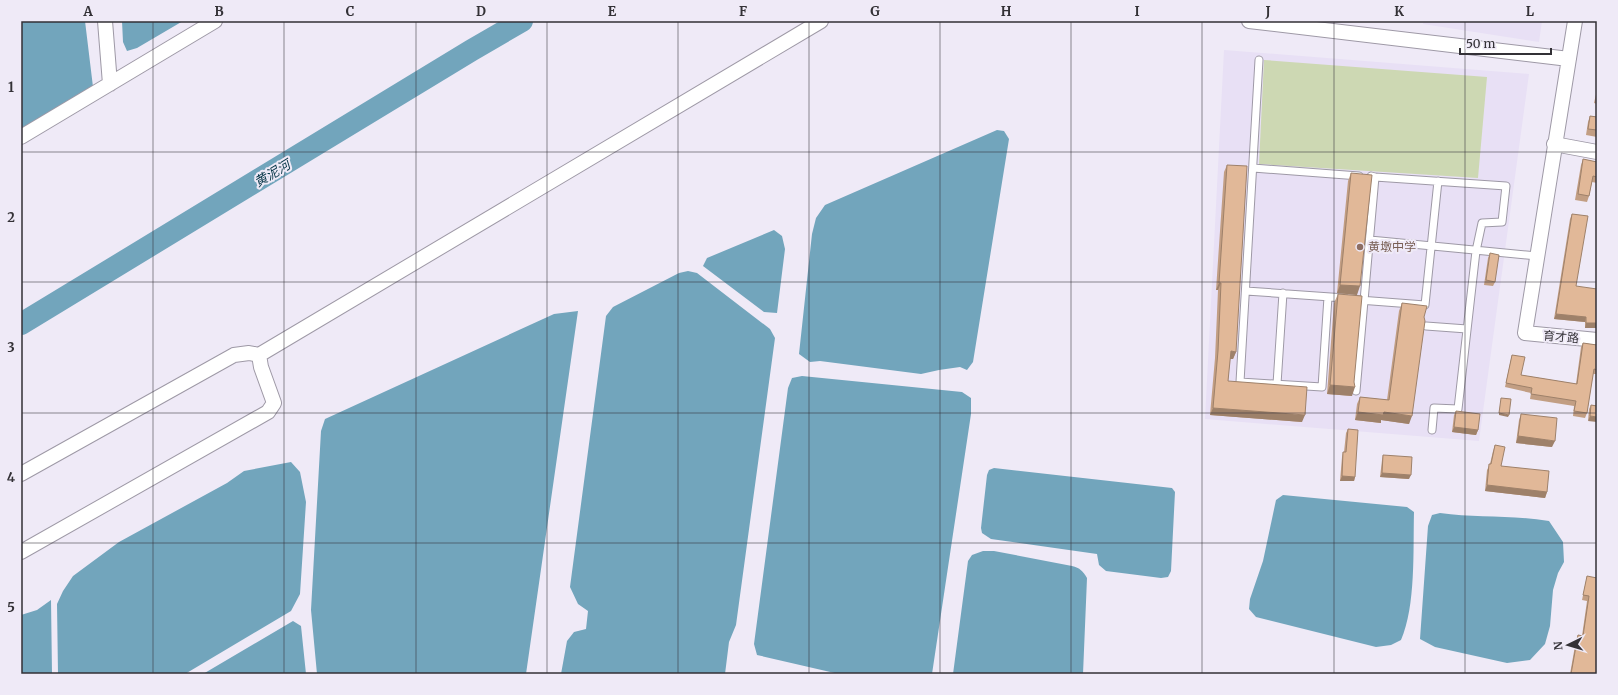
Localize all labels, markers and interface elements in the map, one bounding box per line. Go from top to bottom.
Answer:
text: A [82,3,93,20]
text: B [214,3,224,20]
text: C [346,3,355,20]
text: D [476,3,486,20]
text: E [608,3,617,20]
text: F [739,3,747,20]
text: G [870,3,880,20]
text: H [1001,3,1012,20]
text: I [1134,3,1140,20]
text: J [1264,3,1271,20]
text: K [1394,3,1404,20]
text: L [1526,3,1535,20]
scale bar [1460,30,1551,56]
text: 50 m [1466,36,1495,51]
text: 1 [8,79,14,96]
water label: 黄泥河 [251,155,296,191]
text: 2 [7,209,15,226]
place label: 黄墩中学 [1368,239,1416,254]
marker: 黄墩中学 [1355,242,1365,252]
street label: 育才路 [1542,327,1580,346]
text: 3 [7,339,15,356]
text: 4 [7,469,16,486]
text: 5 [7,599,15,616]
north arrow [1548,625,1588,665]
text: N [1551,641,1565,651]

